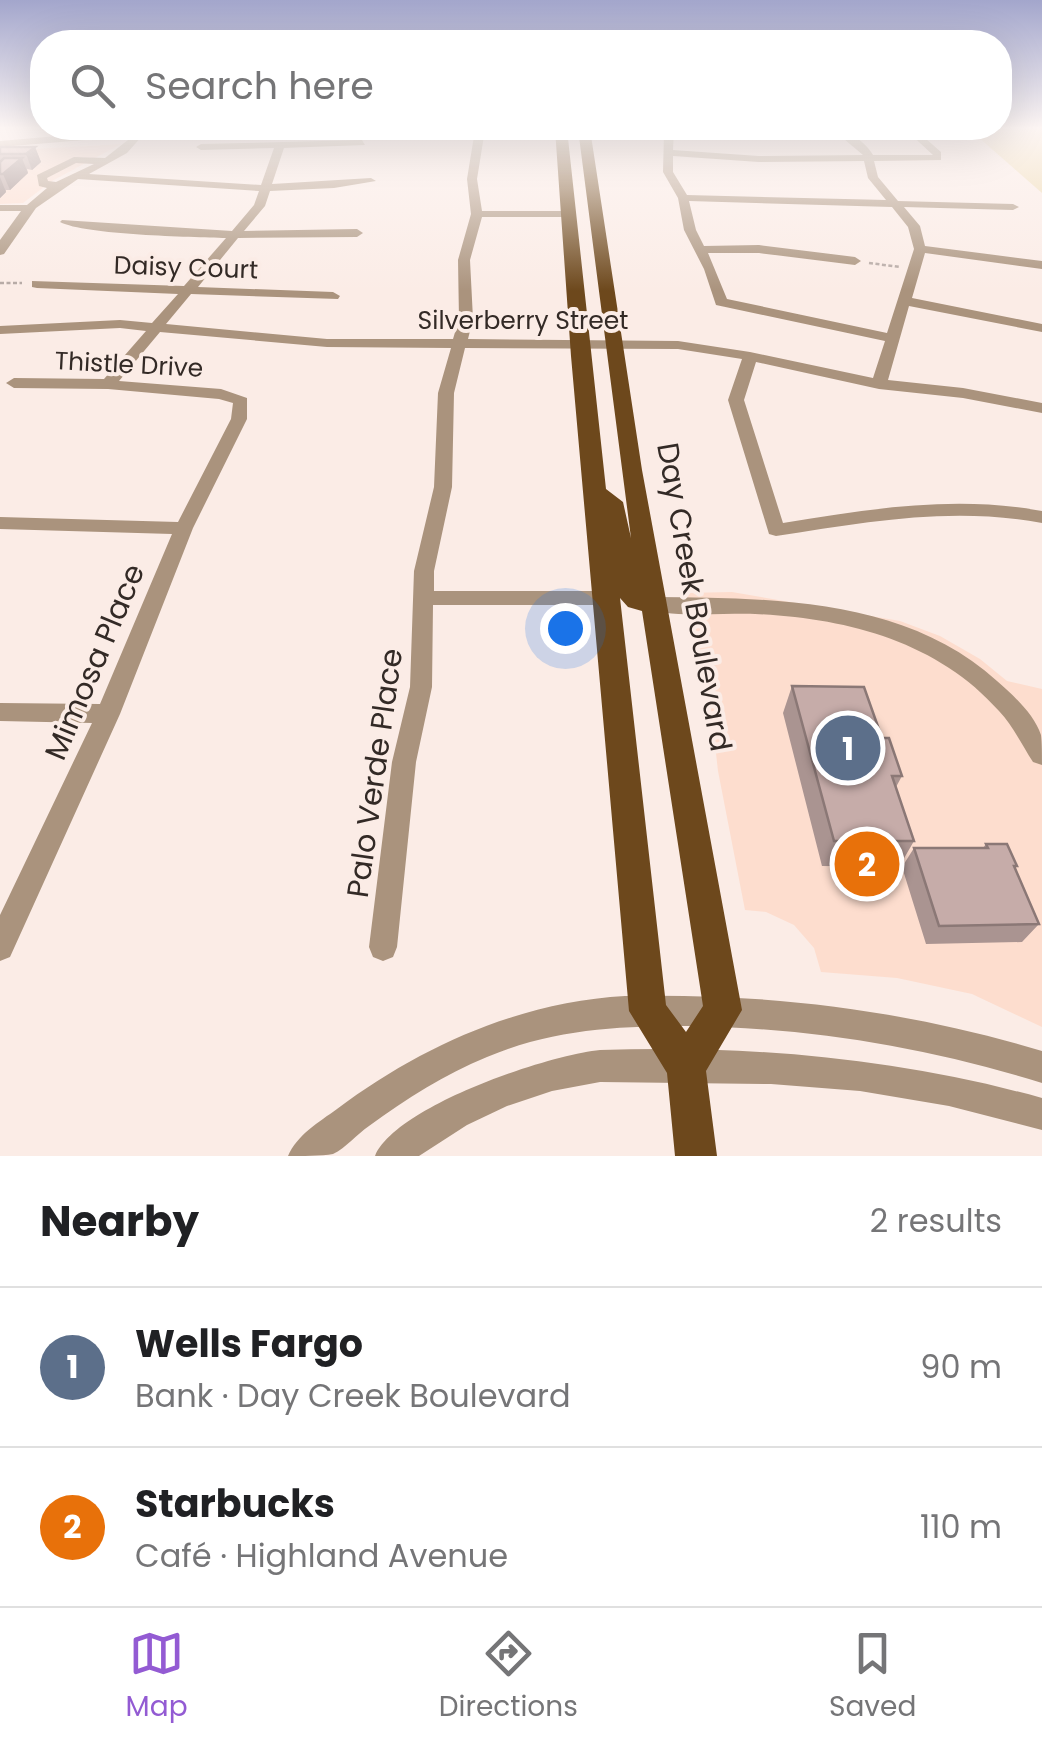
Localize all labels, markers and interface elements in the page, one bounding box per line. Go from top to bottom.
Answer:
search box [30,30,1012,140]
icon: search [65,58,120,113]
text: Search here [145,59,374,112]
street label: Daisy Court [113,247,259,288]
street label: Silverberry Street [418,303,628,338]
street label: Thistle Drive [54,343,204,386]
street label: Day Creek Boulevard [646,439,743,755]
street label: Mimosa Place [34,557,155,766]
your location [540,603,591,654]
street label: Palo Verde Place [336,646,413,900]
pin: 1 [816,710,880,786]
pin: 2 [834,826,900,902]
text: Nearby [40,1192,199,1251]
text: 2 results [870,1198,1002,1243]
text: Wells Fargo [135,1317,363,1370]
text: 1 [66,1344,79,1389]
text: 90 m [920,1344,1002,1389]
text: Bank · Day Creek Boulevard [135,1373,571,1418]
text: Starbucks [135,1477,335,1530]
text: 2 [63,1504,82,1549]
text: 110 m [920,1504,1002,1549]
text: Café · Highland Avenue [135,1533,508,1578]
tab: Map [126,1626,188,1728]
tab: Directions [439,1626,578,1728]
tab: Saved [829,1626,916,1728]

